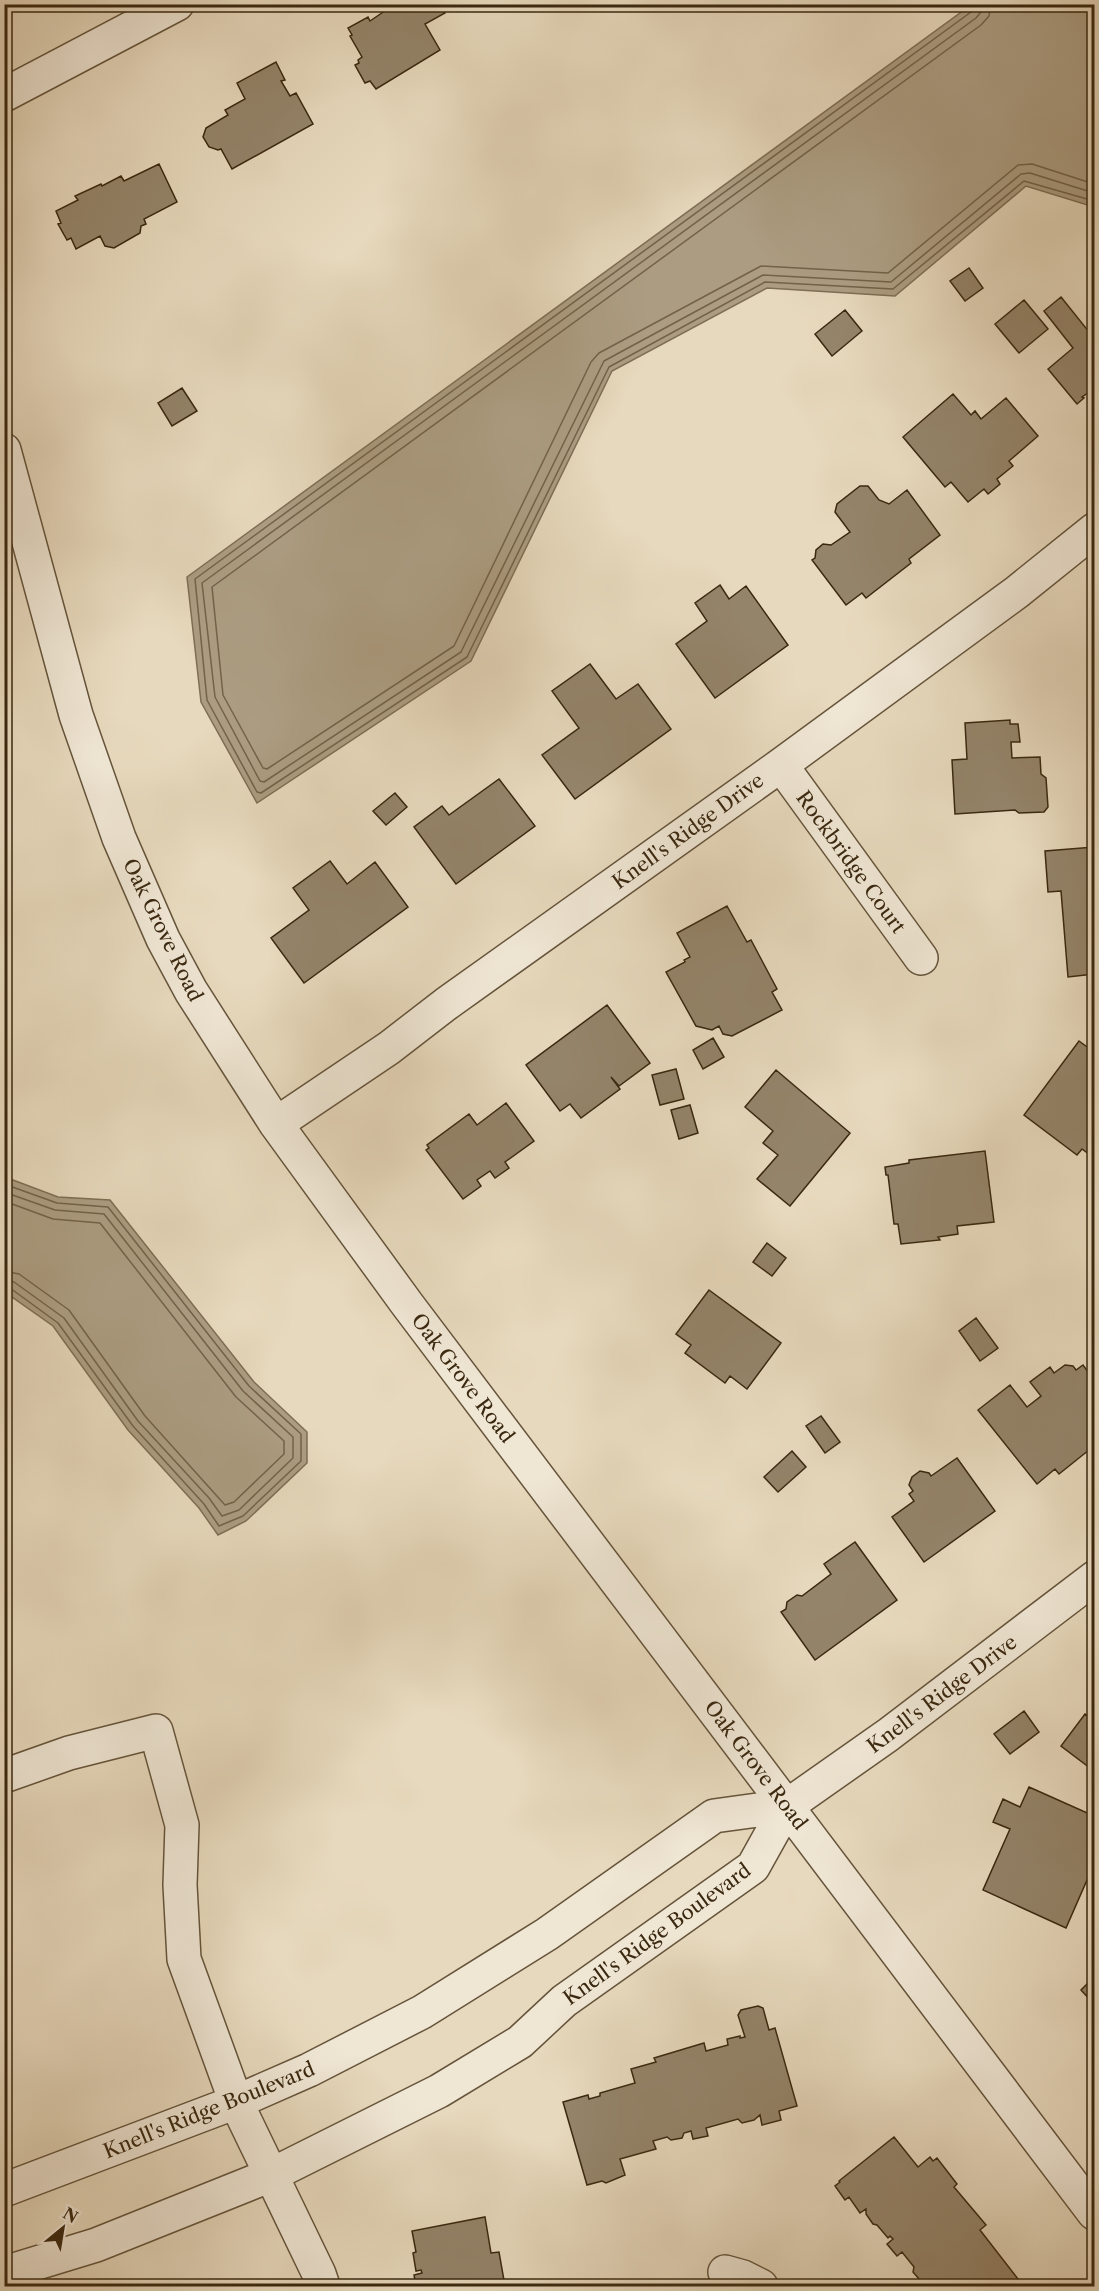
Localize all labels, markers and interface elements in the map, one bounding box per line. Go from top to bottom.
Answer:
street label: Knell's Ridge Drive [608,768,768,894]
street label: Rockbridge Court [791,786,911,938]
street label: Oak Grove Road [118,855,208,1005]
street label: Oak Grove Road [407,1309,519,1447]
street label: Knell's Ridge Drive [862,1630,1022,1758]
street label: Oak Grove Road [700,1696,812,1834]
street label: Knell's Ridge Boulevard [559,1858,755,2010]
street label: Knell's Ridge Boulevard [100,2057,318,2163]
north arrow [33,2198,93,2258]
text: N [59,2203,82,2227]

